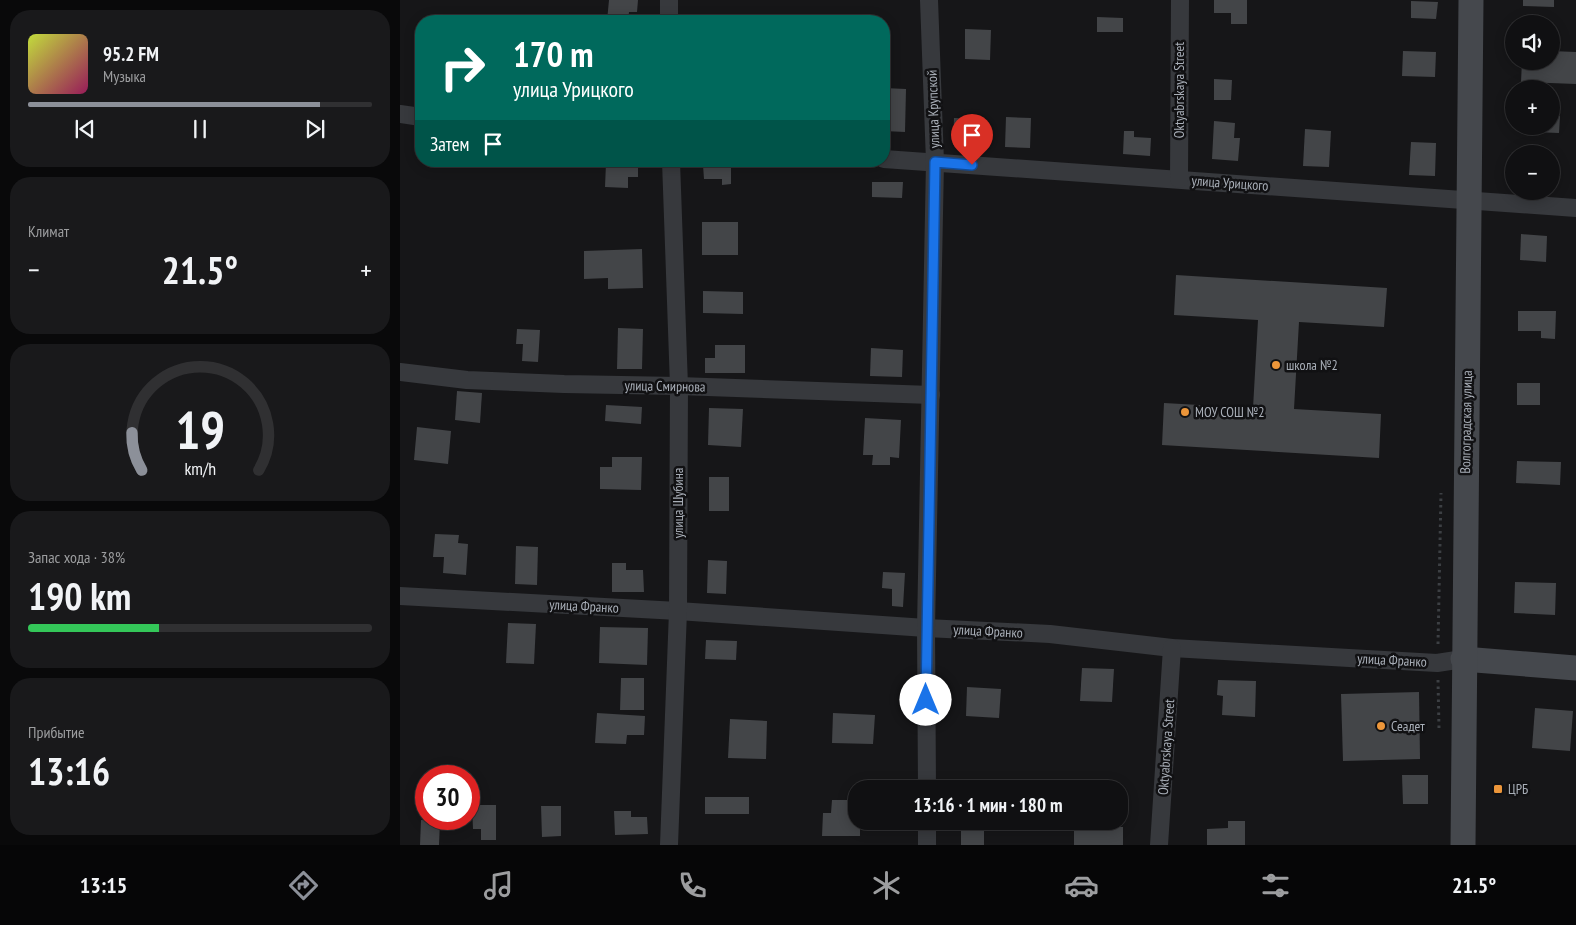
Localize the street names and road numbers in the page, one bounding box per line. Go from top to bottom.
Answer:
street label: Oktyabrskaya Street [1170,42,1188,138]
street label: улица Крупской [923,70,943,148]
street label: улица Урицкого [1191,171,1269,195]
street label: Волгоградская улица [1456,370,1476,474]
street label: улица Смирнова [624,376,706,396]
street label: улица Шубина [669,468,687,538]
street label: улица Франко [549,595,619,617]
street label: улица Франко [953,620,1023,642]
street label: улица Франко [1357,649,1427,671]
street label: Oktyabrskaya Street [1154,698,1178,796]

